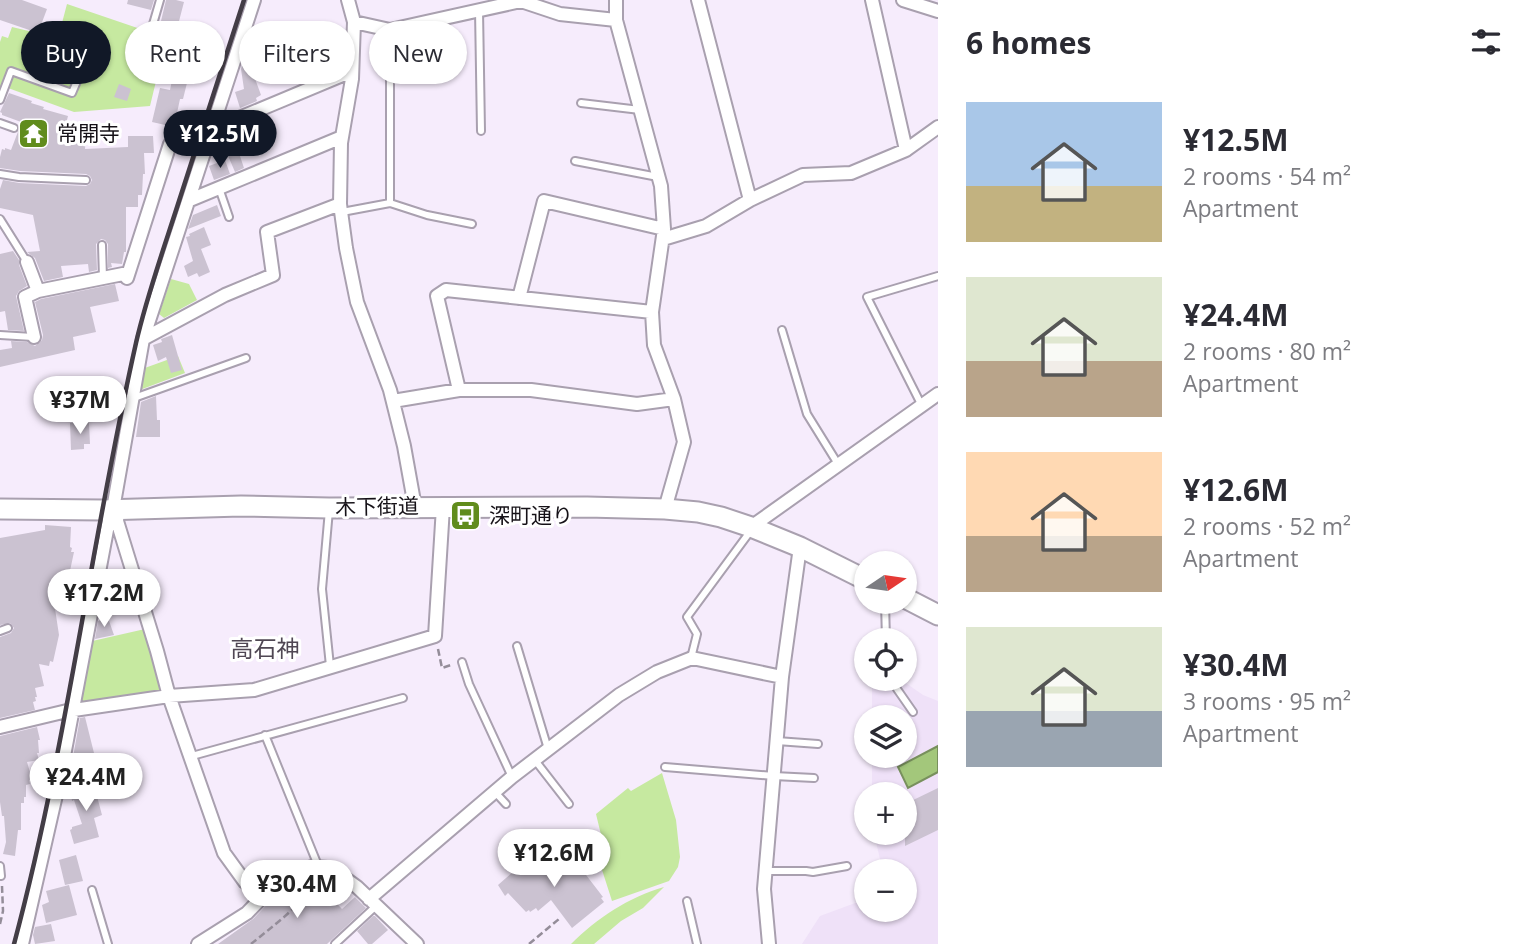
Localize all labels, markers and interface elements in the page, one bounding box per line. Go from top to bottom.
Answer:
chip: Buy [21,21,111,84]
chip: Rent [125,21,225,84]
chip: Filters [239,21,355,84]
chip: New [369,21,467,84]
text: 6 homes [966,22,1091,63]
icon: filters [1467,23,1505,61]
pin: ¥12.5M [163,110,277,170]
temple icon: 常開寺 [17,117,51,151]
text: ¥12.5M [180,117,260,149]
place label: 常開寺 [57,119,120,147]
text: ¥12.5M [1183,119,1288,160]
icon: home [1022,130,1106,214]
text: 2 rooms · 54 m² [1183,160,1351,192]
text: Apartment [1183,192,1299,224]
text: ¥24.4M [1183,294,1288,335]
icon: home [1022,305,1106,389]
text: 2 rooms · 80 m² [1183,335,1351,367]
text: Apartment [1183,367,1299,399]
pin: ¥37M [39,376,121,436]
text: ¥37M [49,383,111,415]
text: ¥12.6M [1183,469,1288,510]
icon: home [1022,480,1106,564]
street label: 木下街道 [335,491,419,521]
bus stop icon: 深町通り [449,499,483,533]
place label: 深町通り [489,501,573,529]
text: 2 rooms · 52 m² [1183,510,1351,542]
text: Apartment [1183,542,1299,574]
north arrow [854,551,917,614]
map controls [854,551,917,922]
pin: ¥17.2M [47,570,161,629]
text: ¥17.2M [64,576,144,608]
button: locate [854,628,917,691]
district label: 高石神 [231,632,300,664]
text: ¥30.4M [1183,644,1288,685]
icon: home [1022,655,1106,739]
text: 3 rooms · 95 m² [1183,685,1351,717]
button: layers [854,705,917,768]
text: Apartment [1183,717,1299,749]
pin: ¥24.4M [29,754,143,813]
text: ¥24.4M [46,760,126,792]
button: + [854,782,917,845]
pin: ¥12.6M [497,830,611,889]
text: ¥12.6M [514,836,594,868]
button: − [854,859,917,922]
pin: ¥30.4M [240,860,354,920]
text: ¥30.4M [257,867,337,899]

